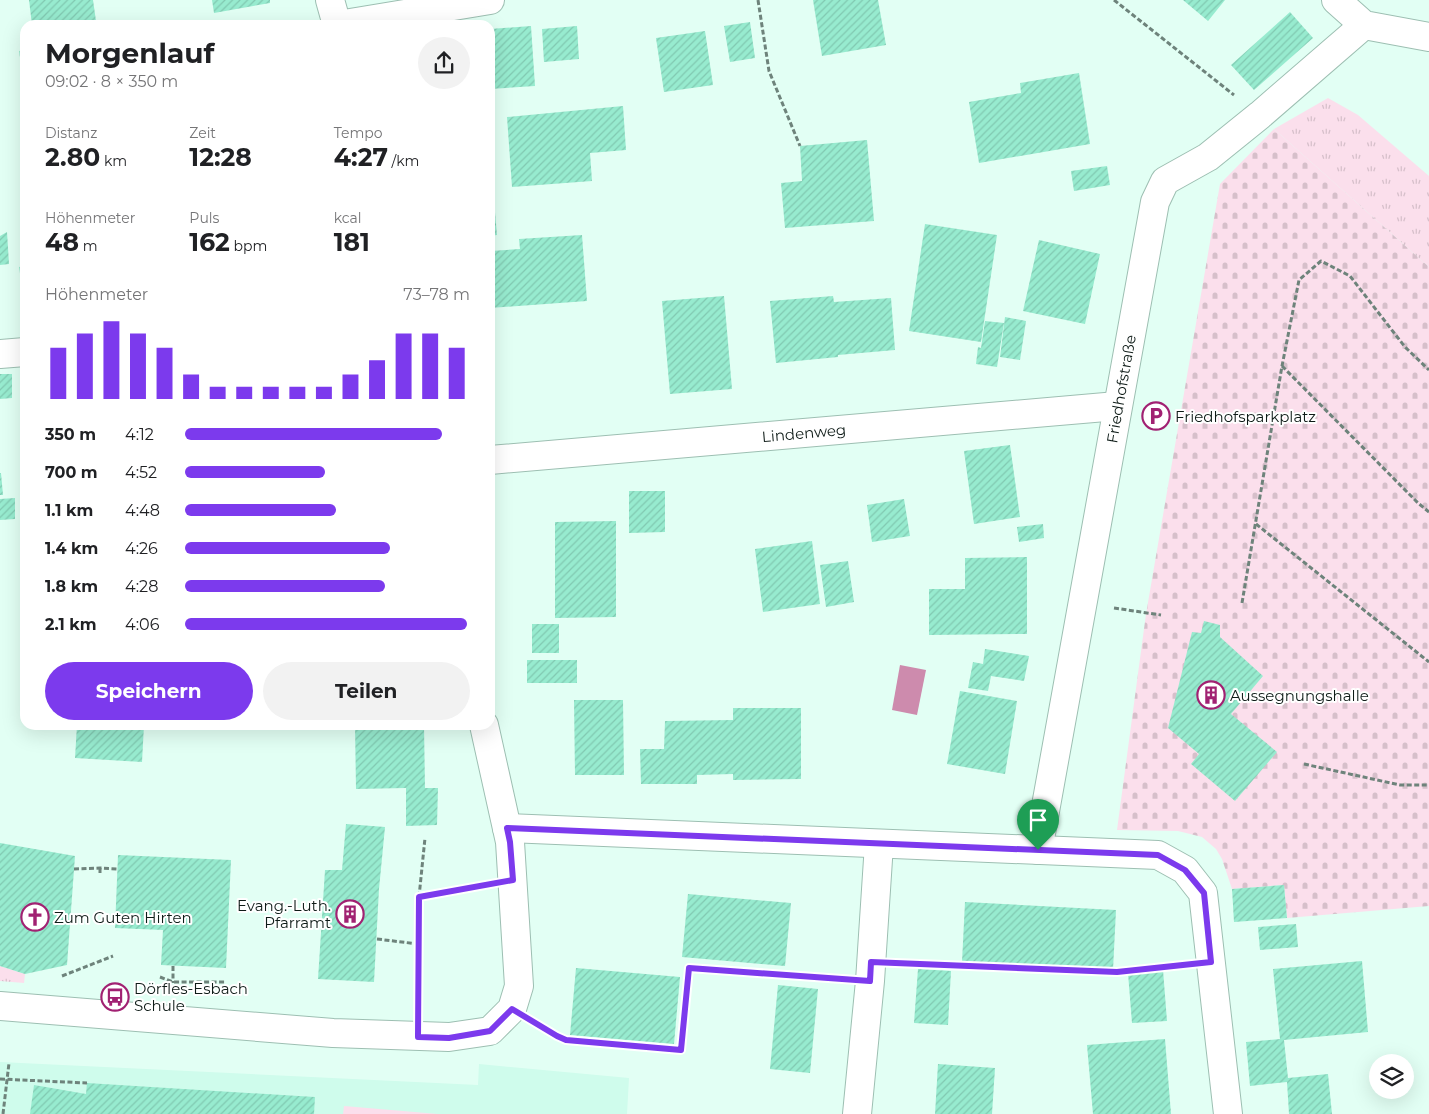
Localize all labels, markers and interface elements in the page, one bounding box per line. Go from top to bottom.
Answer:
text: Morgenlauf [45,36,214,70]
button: share [418,37,470,89]
text: 09:02 · 8 × 350 m [45,72,178,91]
text: Distanz [45,124,97,142]
text: Zeit [189,124,216,142]
text: Tempo [334,124,383,142]
text: 2.80 [45,142,100,172]
text: 12:28 [189,142,252,172]
text: 4:27 [334,142,388,172]
text: km [100,152,127,170]
text: /km [388,152,419,170]
text: Höhenmeter [45,209,135,227]
text: Puls [189,209,219,227]
text: kcal [334,209,362,227]
text: 48 [45,227,79,257]
text: 162 [189,227,230,257]
text: 181 [334,227,370,257]
text: m [79,237,98,255]
text: bpm [230,237,267,255]
text: Höhenmeter [45,285,148,304]
text: 73–78 m [403,285,470,304]
street label: Friedhofstraße [1102,333,1140,445]
parking icon: Friedhofsparkplatz [1141,401,1171,431]
place label: Friedhofsparkplatz [1175,407,1316,426]
street label: Lindenweg [761,420,847,446]
text: 350 m [45,425,96,444]
text: 4:12 [125,425,154,444]
text: 700 m [45,463,98,482]
text: 4:52 [125,463,157,482]
text: 1.1 km [45,501,93,520]
text: 4:48 [125,501,160,520]
text: 1.4 km [45,539,98,558]
text: 4:26 [125,539,158,558]
text: 1.8 km [45,577,98,596]
text: 4:28 [125,577,158,596]
text: 2.1 km [45,615,97,634]
text: 4:06 [125,615,159,634]
button: Speichern [45,662,253,720]
button: Teilen [263,662,470,720]
building icon: Aussegnungshalle [1196,680,1226,710]
place label: Aussegnungshalle [1230,686,1369,705]
pin [1017,799,1059,850]
icon: arrive [1024,806,1052,834]
place label: Evang.-Luth. Pfarramt [237,896,331,932]
building icon: Evang.-Luth. Pfarramt [335,899,365,929]
church icon: Zum Guten Hirten [20,902,50,932]
place label: Zum Guten Hirten [54,908,192,927]
place label: Dörfles-Esbach Schule [134,979,248,1015]
bus stop icon: Dörfles-Esbach Schule [100,982,130,1012]
map controls [1369,1054,1414,1099]
button: layers [1369,1054,1414,1099]

